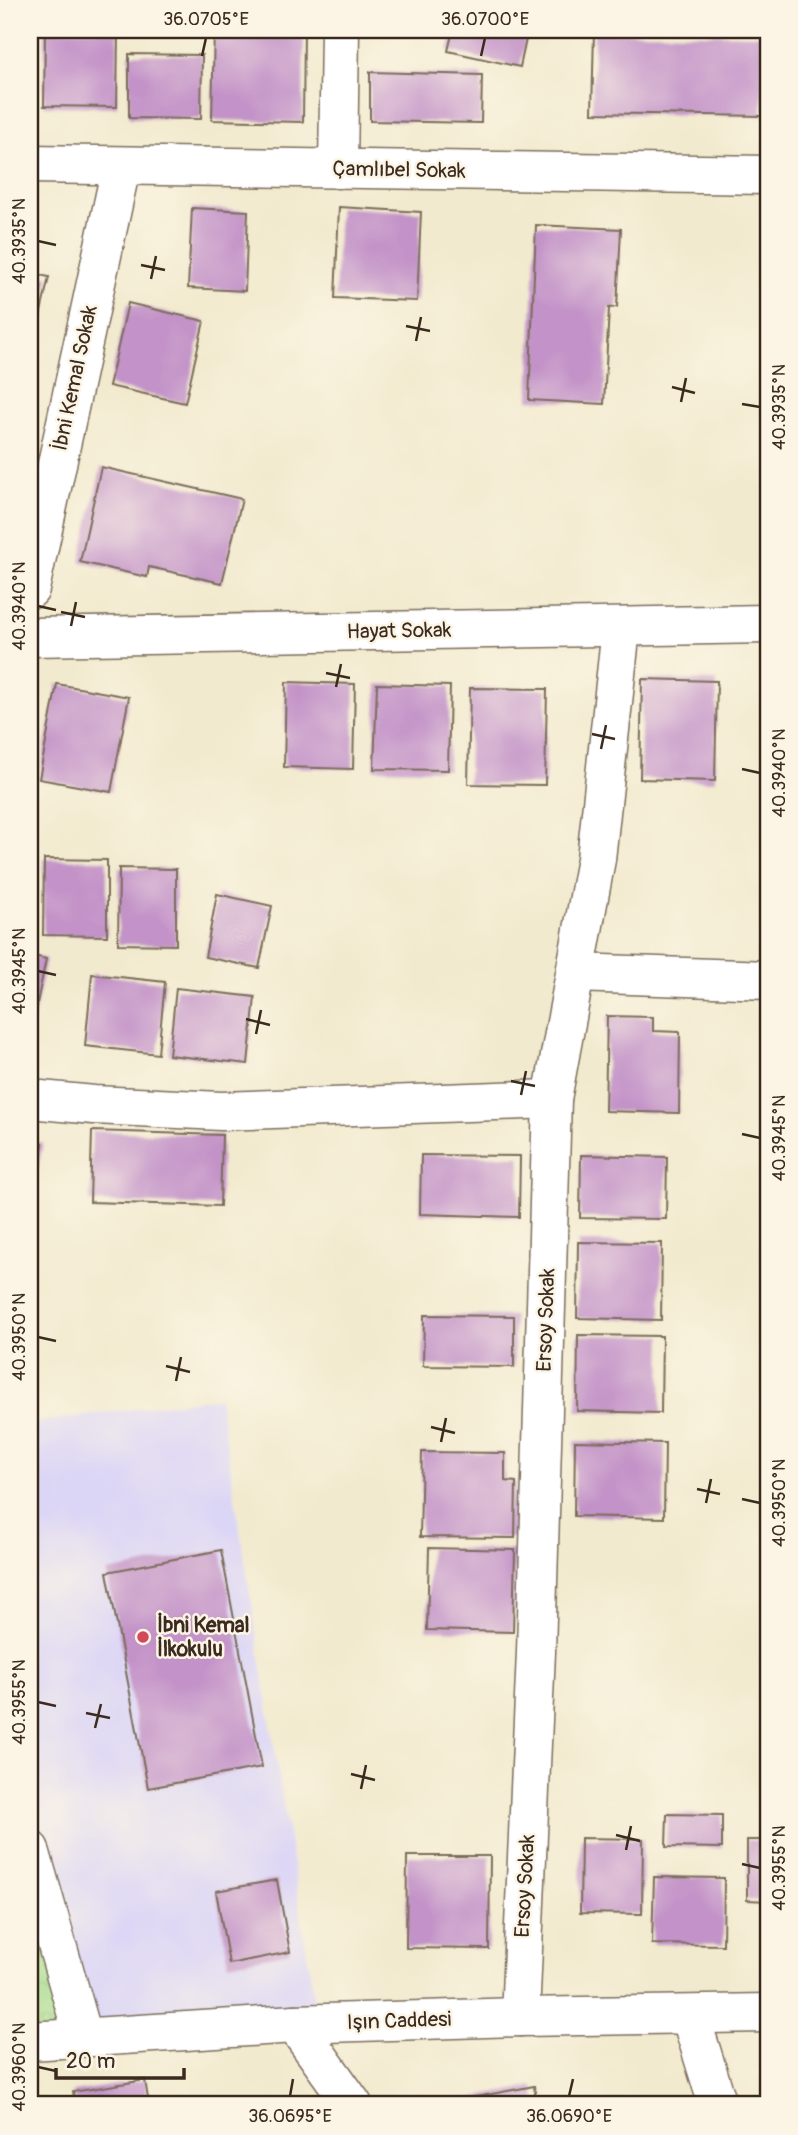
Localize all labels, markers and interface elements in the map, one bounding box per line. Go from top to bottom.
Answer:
text: 36.0705°E [163,8,249,31]
text: 36.0700°E [441,8,529,31]
street label: Çamlıbel Sokak [332,155,466,185]
text: 40.3935°N [8,198,31,284]
street label: İbni Kemal Sokak [46,303,104,453]
text: 40.3935°N [768,364,791,450]
text: 40.3940°N [8,562,31,650]
street label: Hayat Sokak [346,617,452,645]
text: 40.3940°N [768,729,791,817]
text: 40.3945°N [8,928,31,1014]
text: 40.3945°N [768,1095,791,1181]
street label: Ersoy Sokak [531,1268,561,1372]
text: 40.3950°N [8,1293,31,1381]
text: 40.3950°N [768,1459,791,1547]
place label: İbni Kemal İlkokulu [157,1612,250,1663]
marker: İbni Kemal İlkokulu [135,1629,151,1645]
text: 40.3955°N [8,1659,31,1745]
text: 40.3955°N [768,1825,791,1911]
street label: Ersoy Sokak [509,1833,541,1938]
street label: Işın Caddesi [346,2006,452,2036]
text: 40.3960°N [8,2023,31,2111]
scale bar [56,2037,184,2081]
text: 20 m [66,2048,115,2075]
text: 36.0695°E [248,2105,332,2128]
text: 36.0690°E [526,2105,612,2128]

